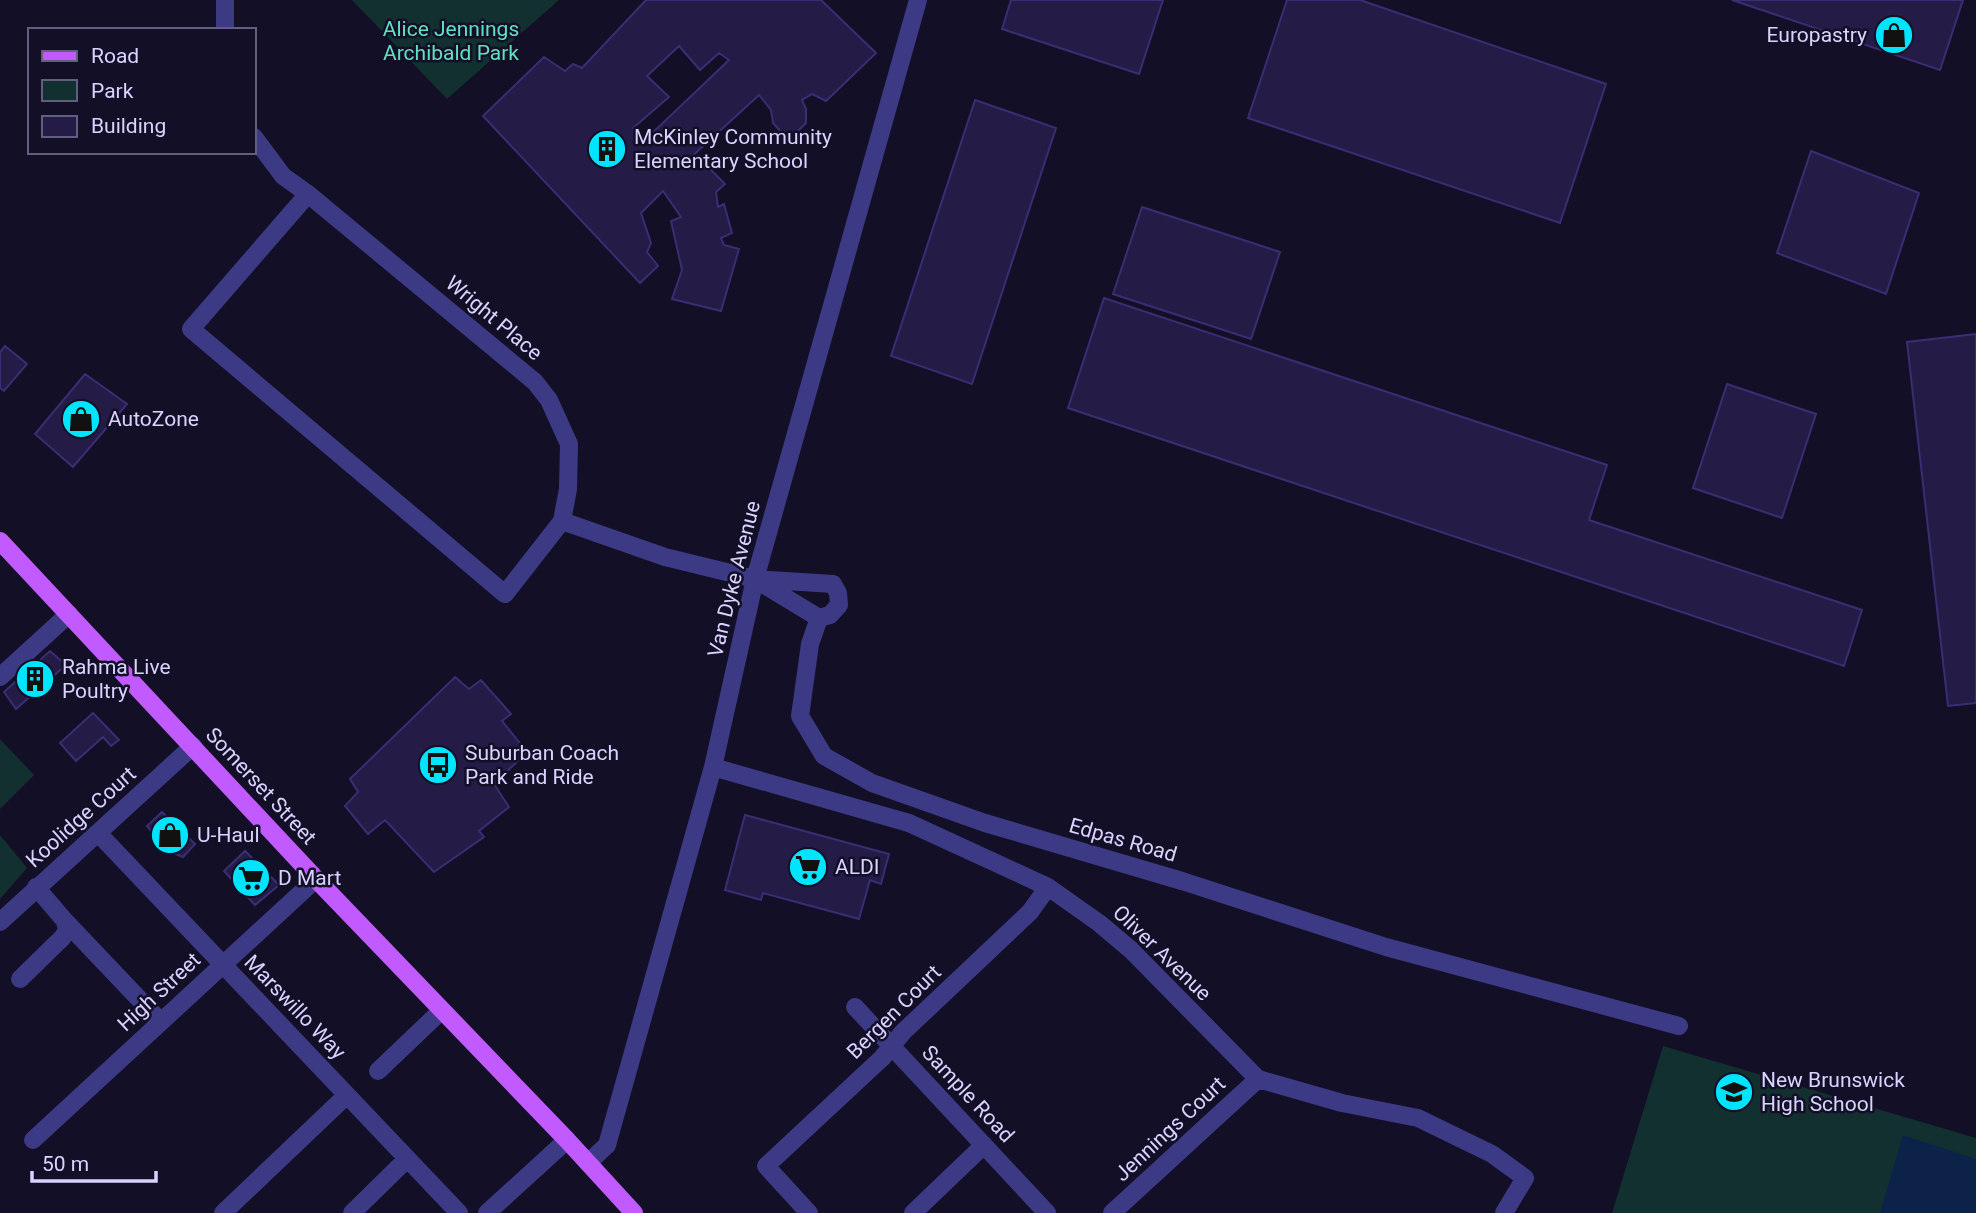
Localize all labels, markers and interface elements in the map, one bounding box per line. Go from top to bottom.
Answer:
shop icon: Europastry [1873,14,1915,56]
park label: Alice Jennings Archibald Park [383,17,519,65]
place label: Europastry [1767,23,1867,47]
legend [28,28,256,154]
text: Road [91,44,139,68]
text: Park [91,79,134,103]
text: Building [91,114,166,138]
place label: McKinley Community Elementary School [634,125,832,173]
building icon: McKinley Community Elementary School [586,128,628,170]
street label: Wright Place [441,271,547,365]
shop icon: AutoZone [60,398,102,440]
place label: AutoZone [108,407,199,431]
street label: Van Dyke Avenue [703,498,765,660]
place label: Rahma Live Poultry [62,655,171,703]
building icon: Rahma Live Poultry [14,658,56,700]
street label: Somerset Street [201,723,321,849]
place label: Suburban Coach Park and Ride [465,741,619,789]
bus stop icon: Suburban Coach Park and Ride [417,744,459,786]
street label: Koolidge Court [21,762,141,872]
street label: Edpas Road [1066,813,1180,867]
shop icon: U-Haul [149,814,191,856]
place label: U-Haul [197,823,260,847]
supermarket icon: ALDI [787,846,829,888]
place label: ALDI [835,855,880,879]
supermarket icon: D Mart [230,857,272,899]
place label: D Mart [278,866,341,890]
street label: Oliver Avenue [1108,900,1216,1006]
street label: High Street [113,948,205,1036]
street label: Marswillo Way [239,950,351,1064]
street label: Bergen Court [842,960,946,1064]
street label: Sample Road [917,1041,1019,1147]
place label: New Brunswick High School [1761,1068,1905,1116]
school or university icon: New Brunswick High School [1713,1071,1755,1113]
street label: Jennings Court [1110,1072,1230,1186]
scale bar [32,1140,156,1184]
text: 50 m [42,1152,89,1176]

